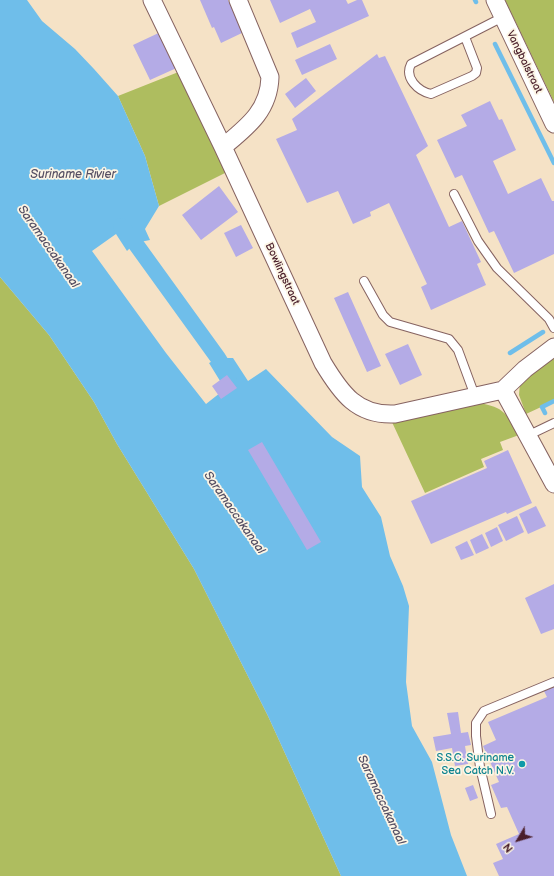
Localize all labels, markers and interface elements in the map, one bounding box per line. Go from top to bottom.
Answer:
street label: Vangbalstraat [503,29,545,95]
water label: Suriname Rivier [30,168,116,182]
water label: Saramaccakanaal [14,203,82,291]
street label: Bowlingstraat [262,241,302,307]
water label: Saramaccakanaal [200,469,268,557]
place label: S.S.C. Suriname Sea Catch N.V. [437,751,514,777]
water label: Saramaccakanaal [354,753,408,847]
marker: S.S.C. Suriname Sea Catch N.V. [517,759,527,769]
north arrow [498,820,538,860]
text: N [500,840,516,855]

